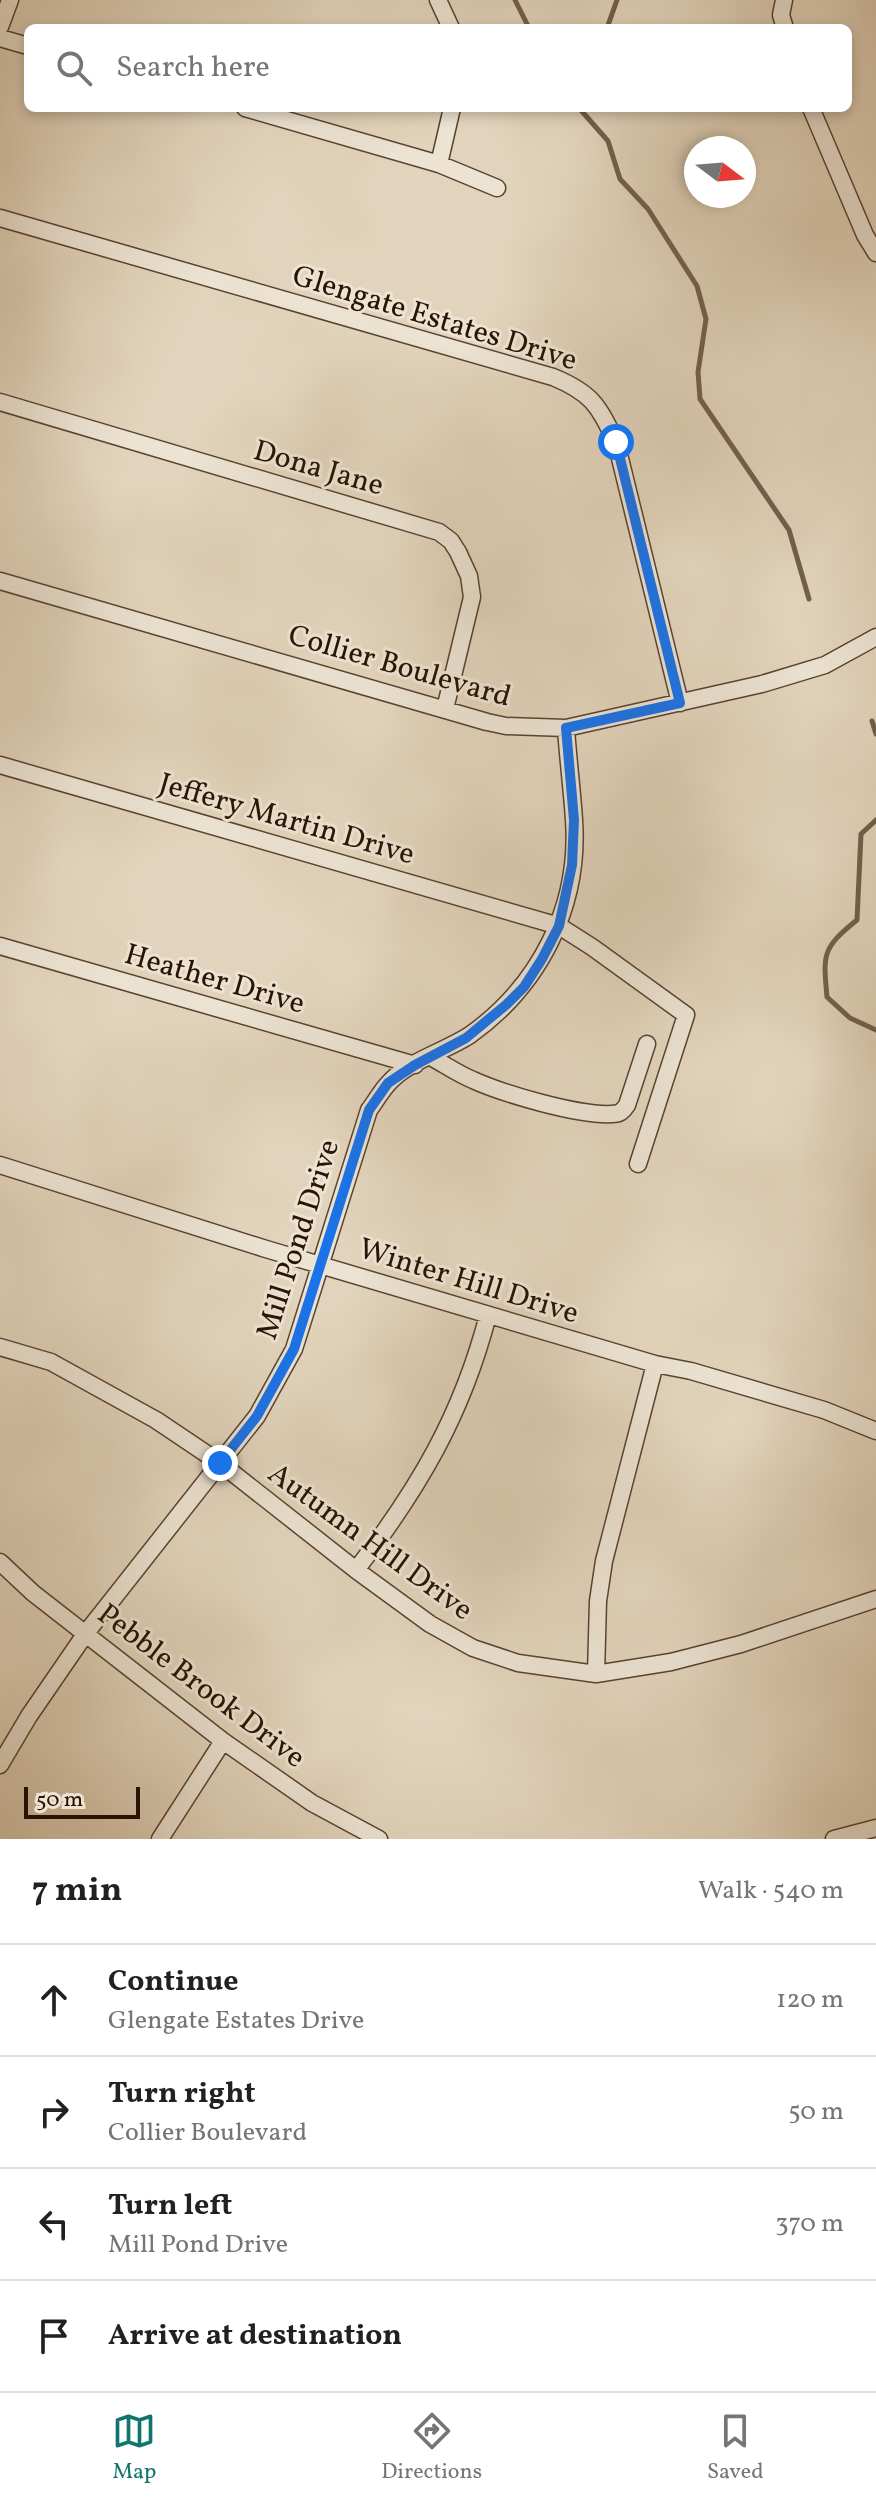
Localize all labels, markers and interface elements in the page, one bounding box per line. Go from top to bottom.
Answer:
search box [24,24,852,112]
icon: search [52,46,96,90]
text: Search here [116,47,270,89]
north arrow [684,136,756,208]
street label: Glengate Estates Drive [287,256,582,382]
route start [598,424,634,460]
street label: Dona Jane [248,430,388,508]
street label: Collier Boulevard [283,615,516,719]
street label: Jeffery Martin Drive [154,763,419,877]
street label: Heather Drive [119,934,310,1026]
street label: Mill Pond Drive [247,1134,351,1345]
street label: Winter Hill Drive [353,1229,584,1335]
route end [202,1445,238,1481]
street label: Autumn Hill Drive [259,1454,481,1631]
street label: Pebble Brook Drive [88,1594,314,1779]
scale bar [24,1783,140,1819]
text: 50 m [36,1785,83,1816]
text: 7 min [32,1868,122,1915]
text: Walk · 540 m [698,1873,844,1909]
text: Continue [108,1961,239,2003]
icon: ahead [32,1978,76,2022]
text: 120 m [776,1982,844,2018]
text: Glengate Estates Drive [108,2003,364,2039]
text: Turn right [108,2073,256,2115]
icon: right [32,2090,76,2134]
text: 50 m [788,2094,844,2130]
text: Collier Boulevard [108,2115,307,2151]
text: Turn left [108,2185,232,2227]
icon: left [32,2202,76,2246]
text: 370 m [775,2206,844,2242]
text: Mill Pond Drive [108,2227,288,2263]
icon: arrive [32,2314,76,2358]
text: Arrive at destination [108,2315,402,2357]
tab: Map [112,2409,156,2488]
tab: Directions [381,2409,482,2488]
tab: Saved [707,2409,764,2488]

